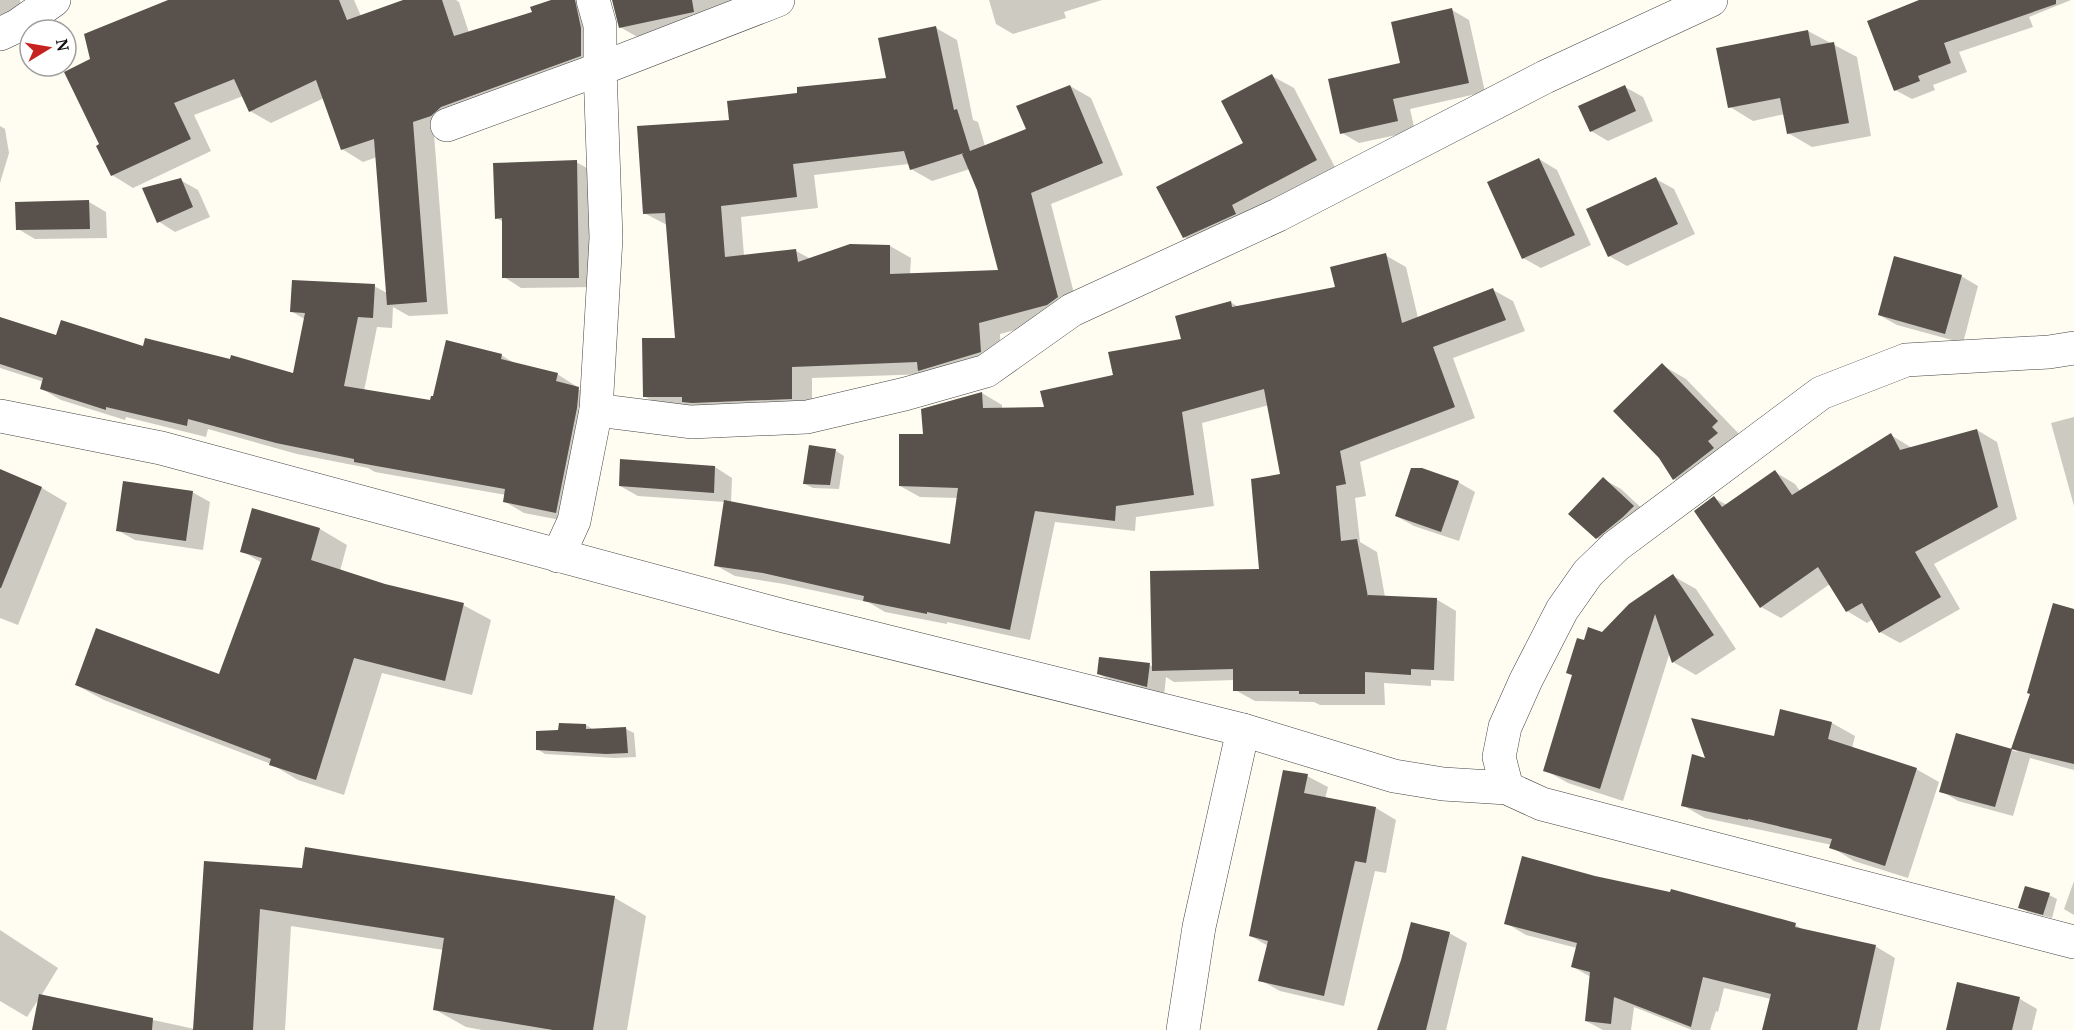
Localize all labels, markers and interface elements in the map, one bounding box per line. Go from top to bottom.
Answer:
north arrow [18,18,78,78]
text: N [51,37,75,53]

